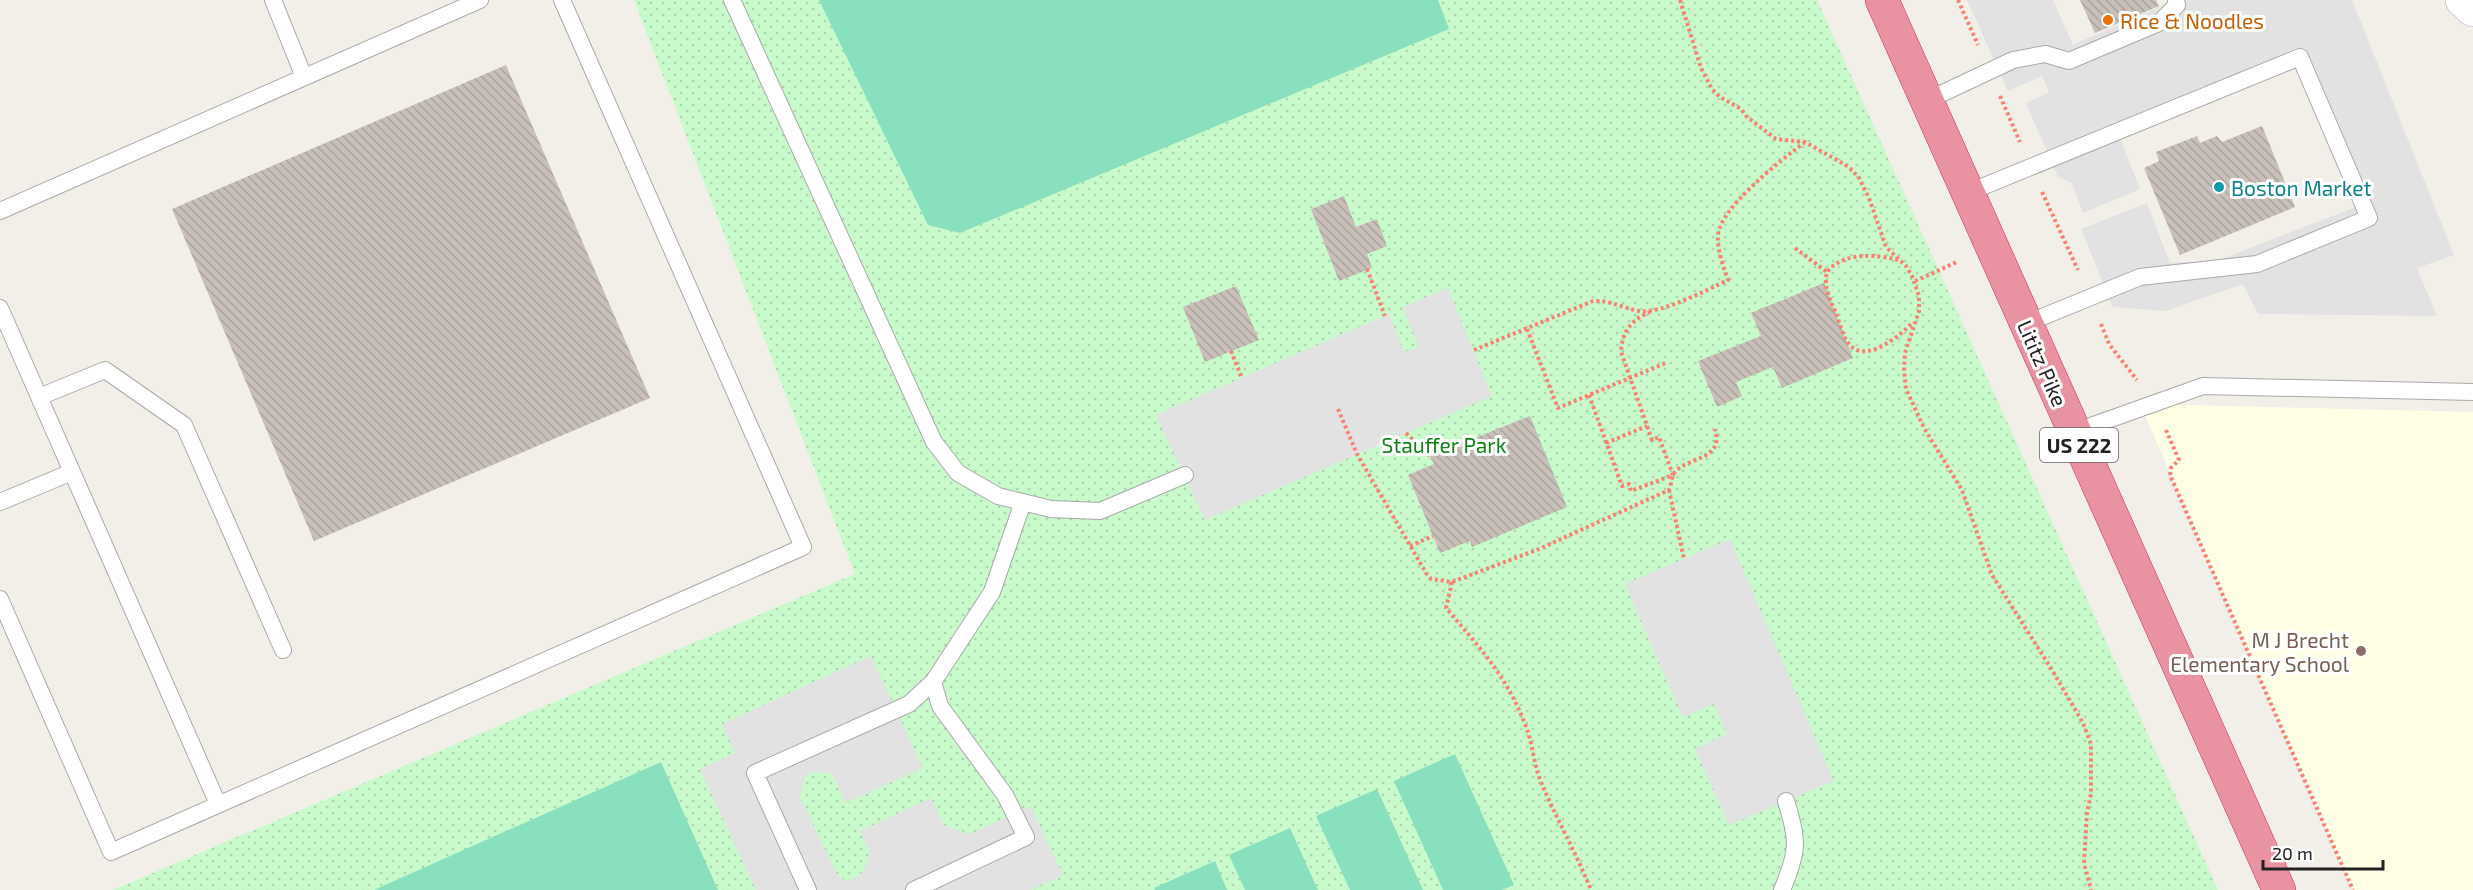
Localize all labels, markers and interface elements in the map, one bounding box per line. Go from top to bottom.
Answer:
place label: Rice & Noodles [2120,8,2264,33]
marker: Rice & Noodles [2101,13,2115,27]
place label: Boston Market [2231,175,2371,200]
marker: Boston Market [2212,180,2226,194]
street label: Lititz Pike [2013,316,2073,410]
road number: US 222 [2040,428,2118,462]
park label: Stauffer Park [1382,432,1507,457]
place label: M J Brecht Elementary School [2170,627,2350,676]
marker: M J Brecht Elementary School [2354,644,2368,658]
scale bar [2263,833,2383,871]
text: 20 m [2272,842,2313,864]

